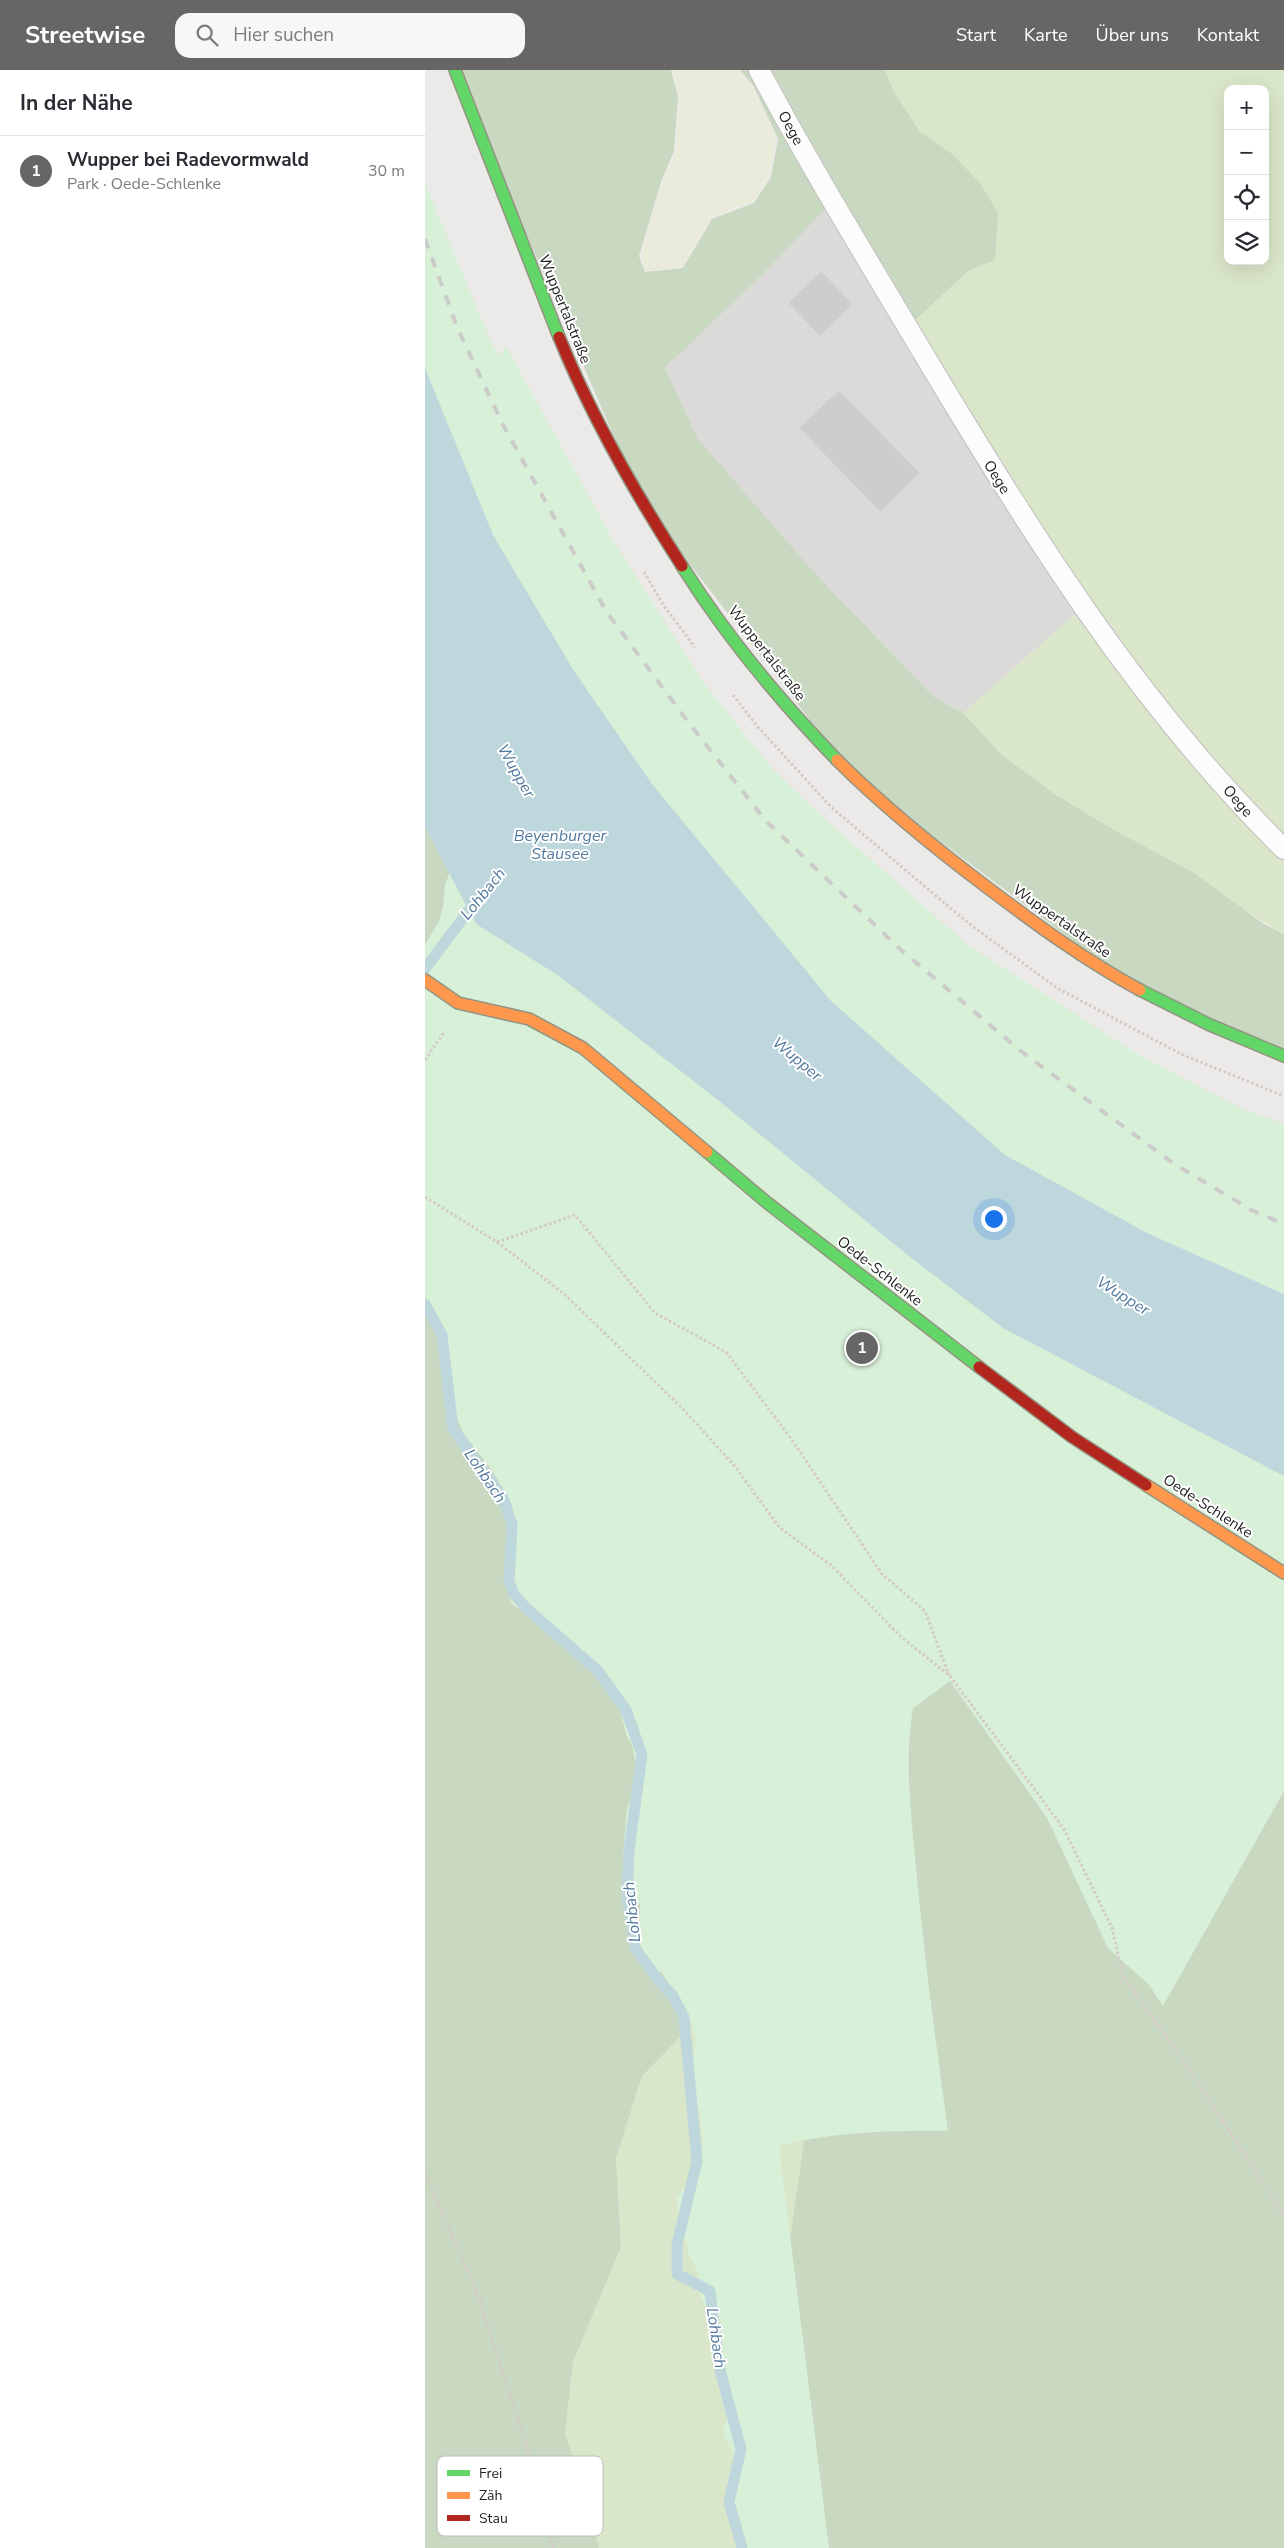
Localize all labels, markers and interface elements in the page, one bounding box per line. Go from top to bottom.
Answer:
search box [175,13,525,58]
text: Streetwise [25,19,145,51]
icon: search [193,21,221,49]
text: Hier suchen [233,22,334,48]
text: Start [956,23,996,47]
text: Karte [1024,23,1068,47]
text: Über uns [1096,23,1169,47]
text: Kontakt [1197,23,1259,47]
map controls [1224,85,1269,265]
button: + [1224,85,1269,130]
text: In der Nähe [20,89,133,117]
street label: Oege [773,107,809,149]
button: − [1224,130,1269,175]
text: Wupper bei Radevormwald [67,147,309,173]
text: 1 [31,160,41,182]
text: 30 m [368,160,405,182]
text: Park · Oede-Schlenke [67,173,221,195]
button: locate [1224,175,1269,220]
button: layers [1224,220,1269,265]
street label: Wuppertalstraße [534,252,596,366]
street label: Oege [979,456,1015,498]
street label: Wuppertalstraße [723,601,811,705]
water label: Wupper [492,740,541,803]
street label: Oege [1219,781,1257,821]
water label: Beyenburger Stausee [514,825,608,865]
water label: Lohbach [455,863,511,925]
street label: Wuppertalstraße [1009,880,1115,962]
water label: Wupper [767,1032,828,1087]
your location [981,1206,1007,1232]
street label: Oede-Schlenke [833,1231,927,1311]
water label: Wupper [1092,1271,1155,1322]
pin: 1 [846,1329,878,1367]
water label: Lohbach [459,1445,511,1507]
street label: Oede-Schlenke [1159,1469,1257,1543]
water label: Lohbach [618,1881,646,1943]
water label: Lohbach [701,2306,731,2370]
legend [437,2456,603,2536]
text: Frei [479,2464,502,2483]
text: Zäh [479,2486,502,2505]
text: Stau [479,2509,508,2528]

